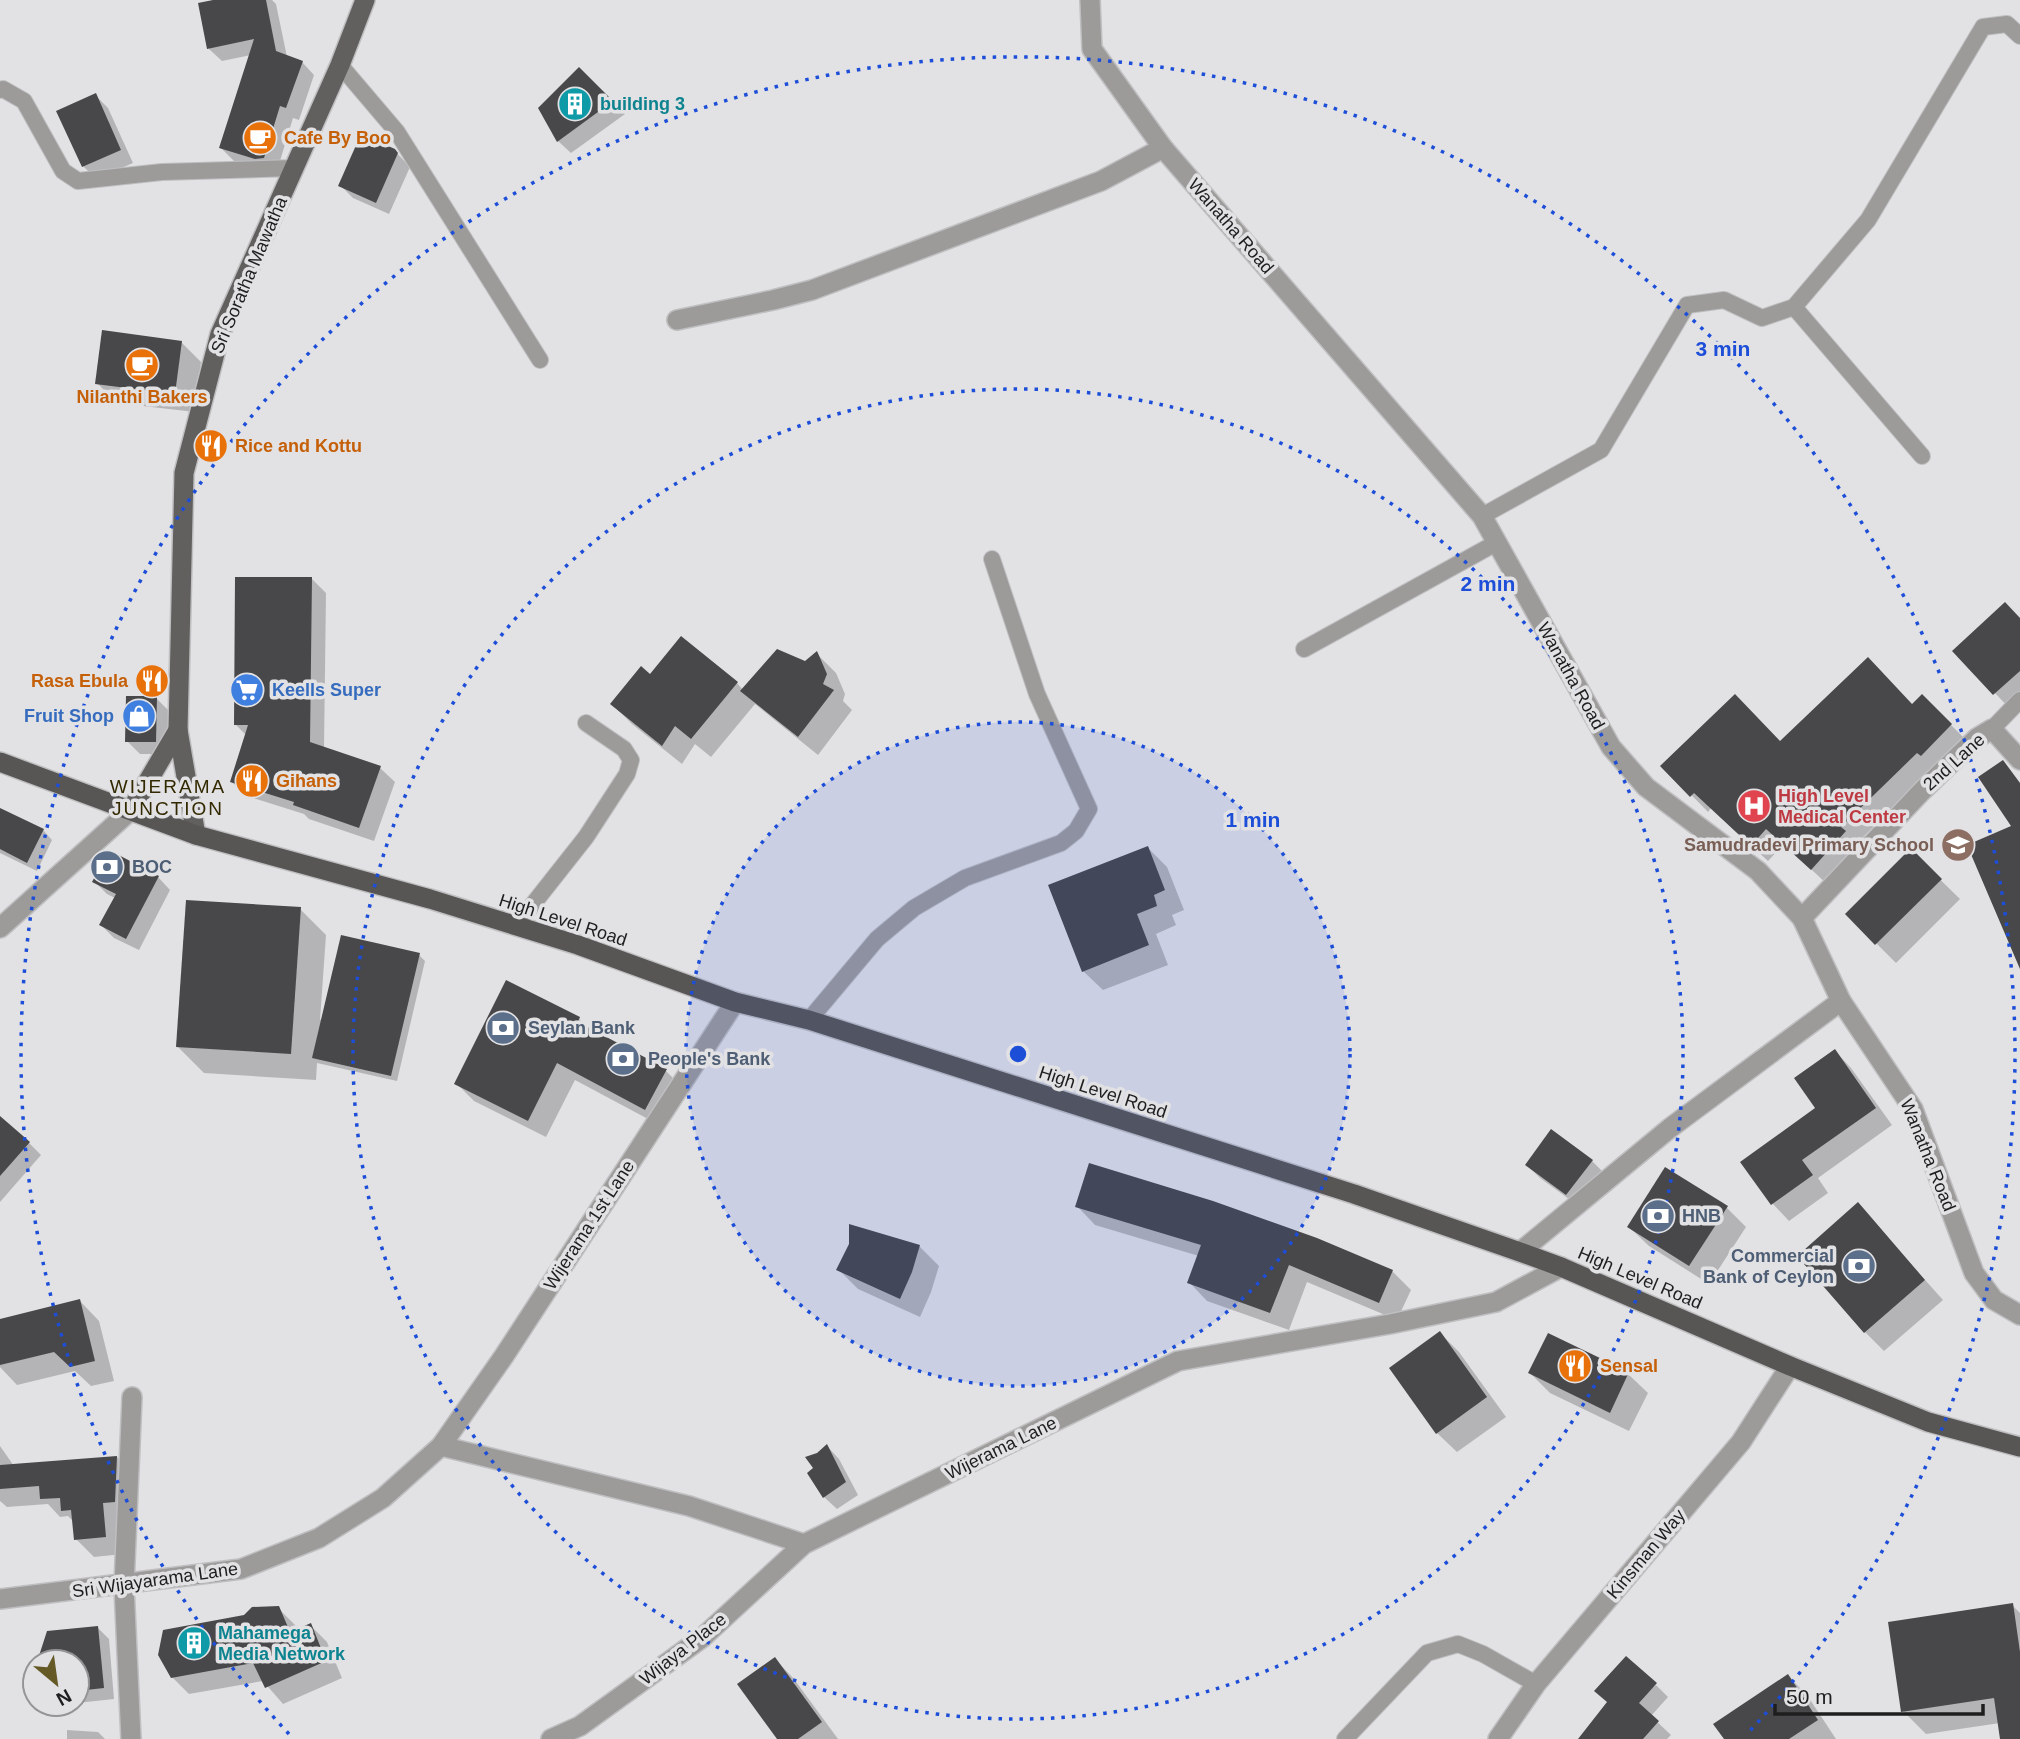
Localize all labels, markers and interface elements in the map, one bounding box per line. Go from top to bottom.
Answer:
building icon: building 3 [556,85,594,123]
place label: building 3 [600,94,685,114]
cafe icon: Cafe By Boo [241,119,279,157]
place label: Cafe By Boo [284,128,391,148]
street label: Wanatha Road [1184,174,1278,278]
street label: Sri Soratha Mawatha [207,193,291,356]
text: 3 min [1696,337,1750,360]
cafe icon: Nilanthi Bakers [123,346,161,384]
place label: Nilanthi Bakers [76,387,208,407]
restaurant icon: Rice and Kottu [192,427,230,465]
place label: Rice and Kottu [235,436,362,456]
text: 2 min [1461,572,1515,595]
street label: Wanatha Road [1533,619,1609,733]
restaurant icon: Rasa Ebula [133,662,171,700]
place label: Rasa Ebula [31,671,129,691]
supermarket icon: Keells Super [228,671,266,709]
place label: Keells Super [272,680,381,700]
shop icon: Fruit Shop [120,697,158,735]
place label: Fruit Shop [24,706,114,726]
street label: 2nd Lane [1919,729,1989,795]
restaurant icon: Gihans [233,762,271,800]
place label: Gihans [276,771,337,791]
district label: WIJERAMA JUNCTION [110,776,226,819]
place label: High Level Medical Center [1778,786,1906,827]
hospital icon: High Level Medical Center [1735,787,1773,825]
text: 1 min [1226,808,1280,831]
school or university icon: Samudradevi Primary School [1939,826,1977,864]
place label: Samudradevi Primary School [1684,835,1934,855]
bank icon: BOC [88,848,126,886]
place label: BOC [132,857,172,877]
street label: High Level Road [497,890,629,950]
bank icon: Seylan Bank [484,1009,522,1047]
place label: Seylan Bank [528,1018,636,1038]
bank icon: People's Bank [604,1040,642,1078]
centre of rings [1006,1042,1030,1066]
place label: People's Bank [648,1049,771,1069]
street label: High Level Road [1037,1062,1169,1122]
street label: Wanatha Road [1896,1096,1960,1214]
street label: Wijerama 1st Lane [540,1157,638,1293]
bank icon: HNB [1639,1197,1677,1235]
place label: HNB [1682,1206,1721,1226]
street label: High Level Road [1575,1243,1705,1313]
place label: Commercial Bank of Ceylon [1703,1246,1834,1287]
bank icon: Commercial Bank of Ceylon [1840,1247,1878,1285]
restaurant icon: Sensal [1556,1347,1594,1385]
place label: Sensal [1600,1356,1658,1376]
street label: Wijerama Lane [942,1412,1060,1484]
street label: Kinsman Way [1603,1505,1689,1603]
street label: Sri Wijayarama Lane [71,1558,239,1602]
street label: Wijaya Place [636,1609,730,1689]
place label: Mahamega Media Network [218,1623,346,1664]
building icon: Mahamega Media Network [175,1624,213,1662]
north arrow [21,1648,91,1718]
scale bar [1775,1672,1983,1716]
text: N [53,1685,75,1710]
text: 50 m [1786,1685,1833,1708]

